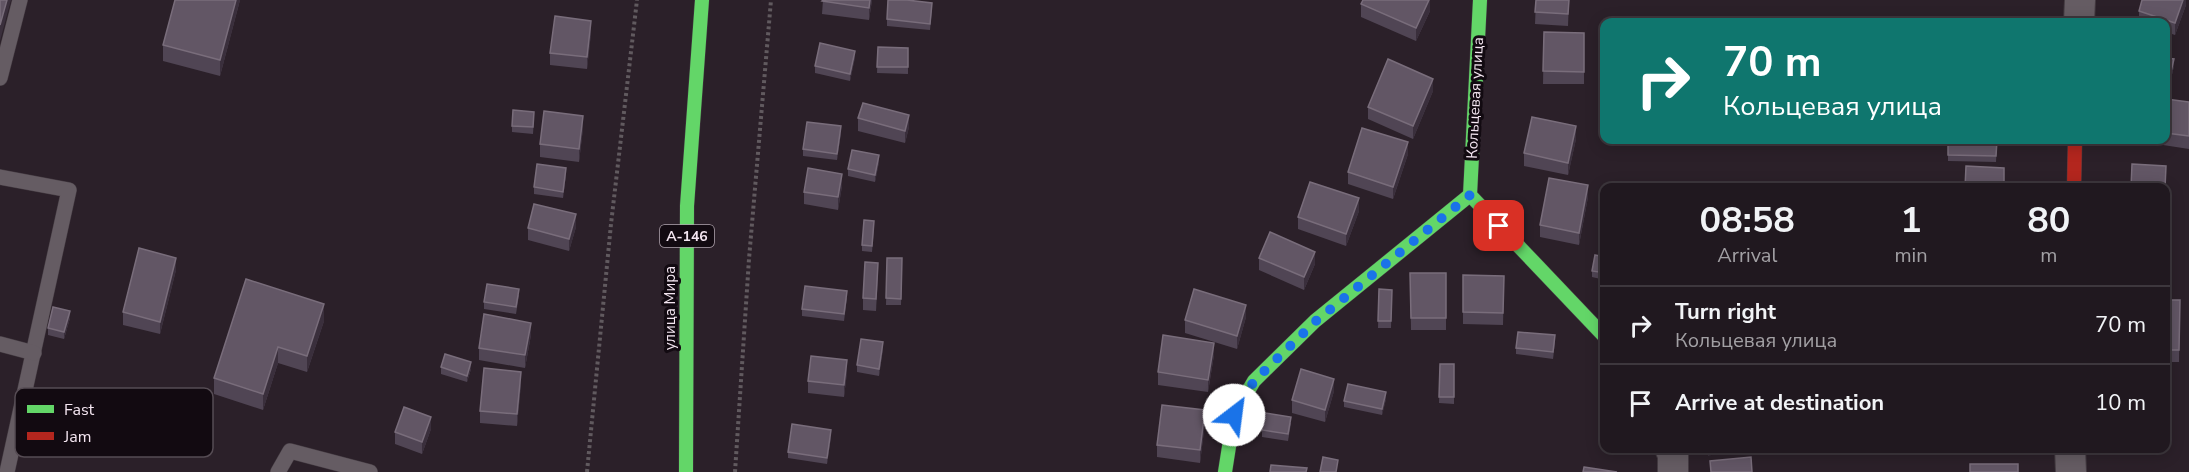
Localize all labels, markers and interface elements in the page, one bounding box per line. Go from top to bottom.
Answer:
text: 70 m [1723,34,1822,91]
street label: Кольцевая улица [1462,37,1488,159]
icon: right [1624,42,1702,120]
text: Кольцевая улица [1723,88,1942,125]
text: 08:58 [1700,196,1795,245]
text: 1 [1900,196,1922,245]
text: 80 [2027,196,2070,245]
pin [1473,200,1524,251]
icon: arrive [1482,209,1515,242]
road number: А-146 [660,225,714,247]
text: Arrival [1717,242,1777,269]
text: min [1894,242,1928,269]
text: m [2040,242,2057,269]
street label: улица Мира [660,266,680,350]
text: Turn right [1675,297,1776,327]
icon: right [1624,309,1657,342]
text: 70 m [2095,310,2146,340]
text: Кольцевая улица [1675,327,1837,354]
position arrow [1202,383,1266,447]
icon: arrive [1624,387,1657,420]
legend [15,388,213,457]
text: Arrive at destination [1675,388,1884,418]
text: 10 m [2095,388,2146,418]
text: Fast [64,399,95,421]
text: Jam [63,426,91,448]

